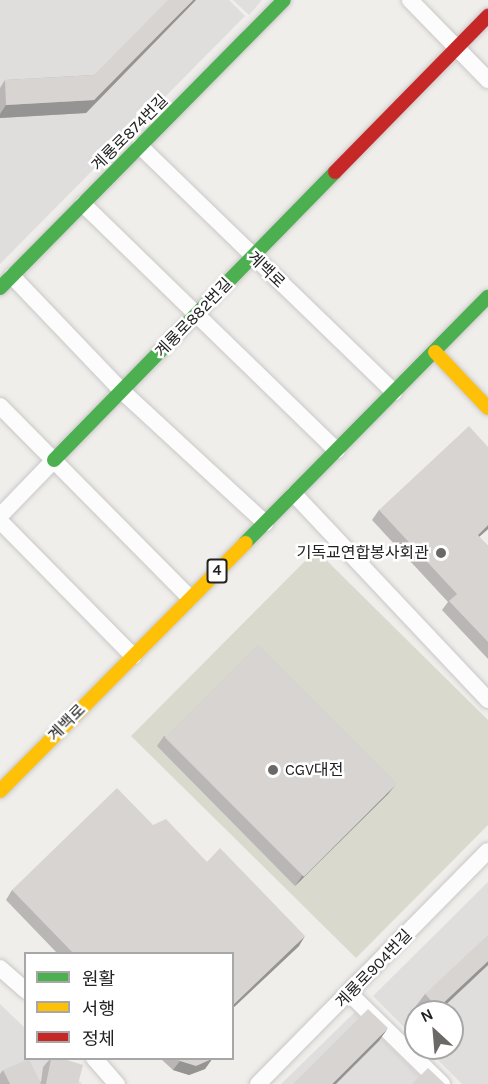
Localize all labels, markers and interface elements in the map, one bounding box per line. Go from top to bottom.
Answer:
street label: 계룡로874번길 [88,91,172,175]
street label: 계백로 [243,248,289,292]
street label: 계룡로882번길 [151,274,237,362]
place label: 기독교연합봉사회관 [297,543,429,563]
marker: 기독교연합봉사회관 [434,546,448,560]
road number: 4 [206,559,228,583]
street label: 계백로 [45,701,89,745]
place label: CGV대전 [285,760,344,780]
marker: CGV대전 [266,763,280,777]
street label: 계룡로904번길 [332,926,416,1012]
legend [24,952,234,1060]
text: 원활 [82,968,115,990]
text: 서행 [82,998,115,1020]
north arrow [404,1000,464,1060]
text: N [417,1004,436,1026]
text: 정체 [82,1028,115,1050]

